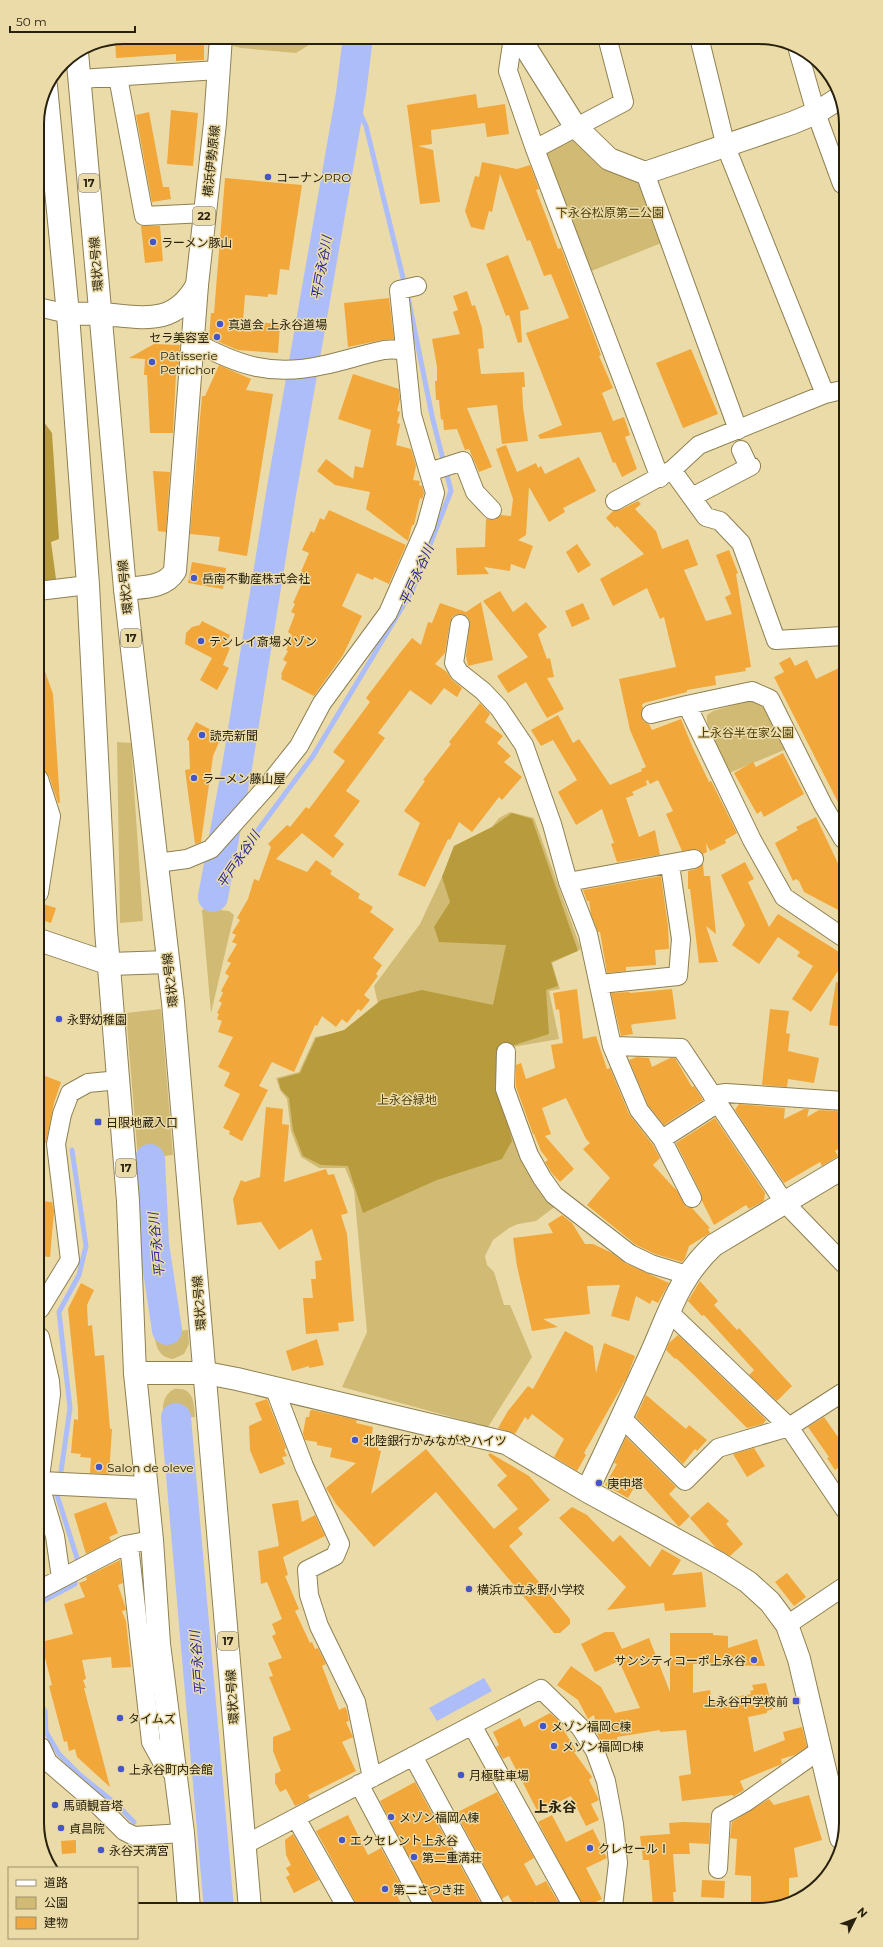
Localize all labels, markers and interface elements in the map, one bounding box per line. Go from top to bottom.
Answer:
scale bar [10,8,135,34]
text: 50 m [16,14,47,29]
street label: 横浜伊勢原線 [200,124,222,198]
place label: コーナンPRO [276,170,351,185]
marker: コーナンPRO [263,172,273,182]
road number: 17 [79,174,99,192]
park label: 下永谷松原第二公園 [556,205,664,220]
road number: 22 [193,207,215,225]
water label: 平戸永谷川 [307,233,335,301]
place label: ラーメン豚山 [161,235,233,250]
street label: 環状2号線 [86,236,106,292]
marker: ラーメン豚山 [148,237,158,247]
place label: 真道会 上永谷道場 [228,317,327,332]
marker: 真道会 上永谷道場 [215,319,225,329]
place label: セラ美容室 [149,330,209,345]
marker: セラ美容室 [212,332,222,342]
place label: Pâtisserie Petrichor [160,348,218,377]
marker: Pâtisserie Petrichor [147,357,157,367]
water label: 平戸永谷川 [395,540,437,608]
street label: 環状2号線 [115,559,135,615]
place label: 岳南不動産株式会社 [202,571,310,586]
marker: 岳南不動産株式会社 [189,573,199,583]
road number: 17 [121,629,141,647]
place label: テンレイ斎場メゾン [209,634,317,649]
marker: テンレイ斎場メゾン [196,636,206,646]
park label: 上永谷半在家公園 [698,725,794,740]
place label: 読売新聞 [210,728,258,743]
marker: 読売新聞 [197,730,207,740]
place label: ラーメン藤山屋 [202,771,286,786]
marker: ラーメン藤山屋 [189,773,199,783]
water label: 平戸永谷川 [213,826,264,890]
street label: 環状2号線 [159,952,181,1008]
place label: 永野幼稚園 [67,1012,127,1027]
marker: 永野幼稚園 [54,1014,64,1024]
park label: 上永谷緑地 [377,1092,437,1107]
place label: 日限地蔵入口 [106,1115,178,1130]
marker: 日限地蔵入口 [93,1117,103,1127]
road number: 17 [116,1159,136,1177]
water label: 平戸永谷川 [144,1210,167,1278]
street label: 環状2号線 [189,1275,209,1331]
place label: 北陸銀行かみながやハイツ [363,1433,507,1448]
marker: 北陸銀行かみながやハイツ [350,1435,360,1445]
place label: Salon de oleve [107,1460,193,1475]
marker: Salon de oleve [94,1462,104,1472]
place label: 庚申塔 [607,1476,643,1491]
marker: 庚申塔 [594,1478,604,1488]
place label: 横浜市立永野小学校 [477,1582,585,1597]
marker: 横浜市立永野小学校 [464,1584,474,1594]
water label: 平戸永谷川 [186,1628,208,1696]
road number: 17 [218,1632,238,1650]
place label: サンシティコーポ上永谷 [615,1653,746,1668]
marker: サンシティコーポ上永谷 [749,1655,759,1665]
street label: 環状2号線 [223,1669,241,1725]
place label: 上永谷中学校前 [704,1694,788,1709]
marker: 上永谷中学校前 [791,1696,801,1706]
place label: タイムズ [128,1711,176,1726]
marker: タイムズ [115,1713,125,1723]
place label: メゾン福岡C棟 [551,1719,632,1734]
marker: メゾン福岡C棟 [538,1721,548,1731]
place label: メゾン福岡D棟 [562,1739,644,1754]
marker: メゾン福岡D棟 [549,1741,559,1751]
place label: 上永谷町内会館 [129,1762,213,1777]
marker: 上永谷町内会館 [116,1764,126,1774]
place label: 月極駐車場 [469,1768,529,1783]
marker: 月極駐車場 [456,1770,466,1780]
place label: 馬頭観音塔 [63,1798,123,1813]
district label: 上永谷 [534,1798,577,1816]
marker: 馬頭観音塔 [50,1800,60,1810]
place label: メゾン福岡A棟 [399,1810,480,1825]
marker: メゾン福岡A棟 [386,1812,396,1822]
place label: 貞昌院 [69,1821,105,1836]
marker: 貞昌院 [56,1823,66,1833]
place label: エクセレント上永谷 [350,1833,458,1848]
marker: エクセレント上永谷 [337,1835,347,1845]
place label: クレセールⅠ [598,1841,670,1856]
place label: 永谷天満宮 [109,1843,169,1858]
marker: クレセールⅠ [585,1843,595,1853]
marker: 永谷天満宮 [96,1845,106,1855]
place label: 第二重満荘 [422,1850,482,1865]
marker: 第二重満荘 [409,1852,419,1862]
legend [8,1867,138,1939]
text: 道路 [44,1875,68,1890]
place label: 第二さつき荘 [393,1882,465,1897]
marker: 第二さつき荘 [380,1884,390,1894]
text: 公園 [44,1895,68,1910]
north arrow [835,1899,875,1939]
text: N [854,1904,871,1920]
text: 建物 [44,1915,68,1930]

